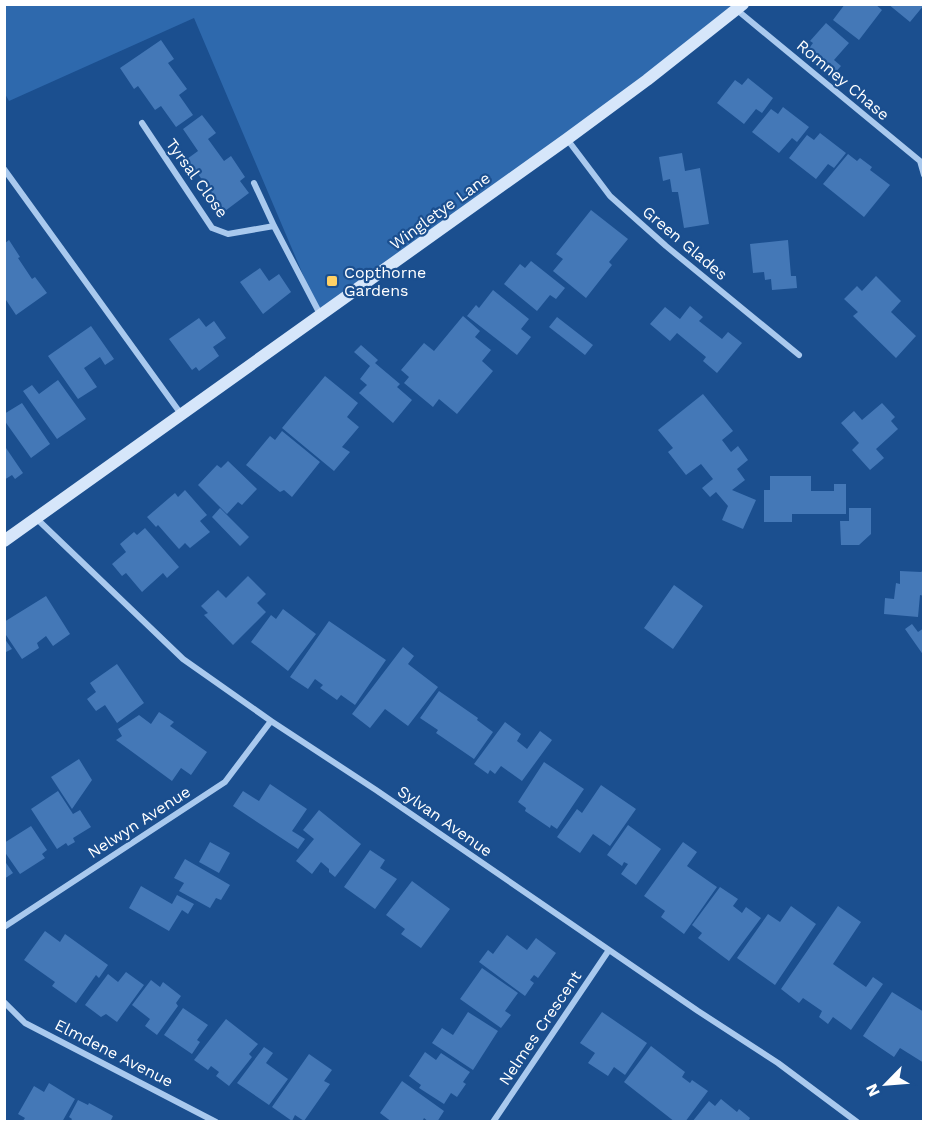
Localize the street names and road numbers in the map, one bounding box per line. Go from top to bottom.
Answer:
street label: Romney Chase [793,36,893,124]
street label: Tyrsal Close [162,135,232,221]
street label: Wingletye Lane [386,168,494,254]
street label: Green Glades [639,202,731,284]
street label: Sylvan Avenue [394,781,496,861]
street label: Nelwyn Avenue [84,782,194,862]
street label: Nelmes Crescent [495,967,585,1089]
street label: Elmdene Avenue [52,1015,176,1091]

